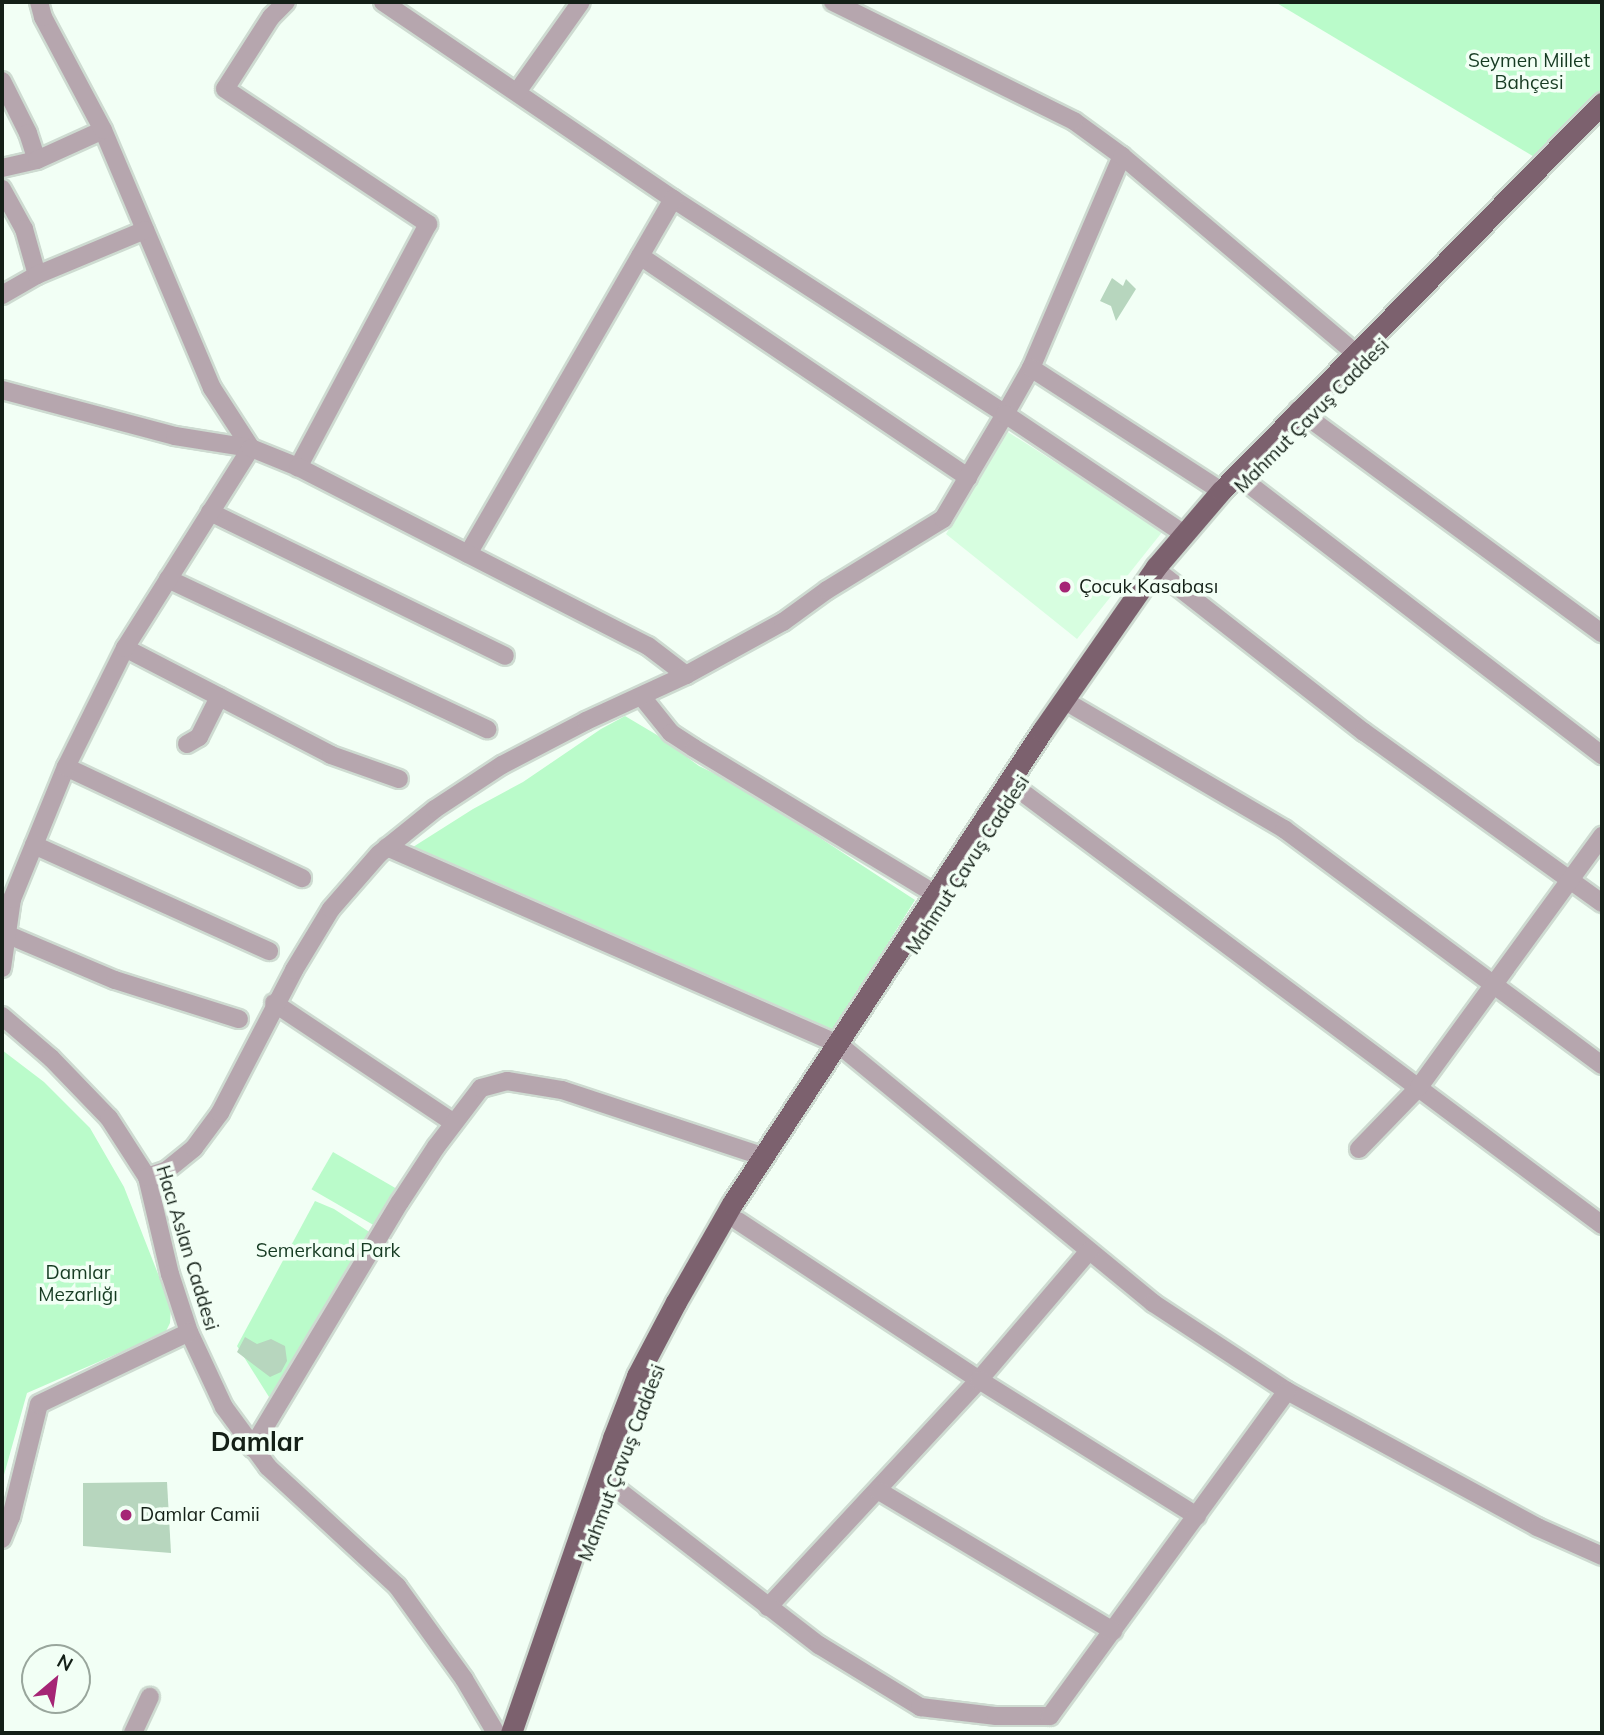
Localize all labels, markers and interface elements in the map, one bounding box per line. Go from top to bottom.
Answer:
park label: Seymen Millet Bahçesi [1468,50,1590,94]
street label: Mahmut Çavuş Caddesi [1230,334,1394,498]
place label: Çocuk Kasabası [1079,576,1218,598]
marker: Çocuk Kasabası [1057,579,1073,595]
street label: Mahmut Çavuş Caddesi [902,771,1034,959]
street label: Hacı Aslan Caddesi [151,1163,223,1333]
park label: Semerkand Park [256,1240,400,1262]
park label: Damlar Mezarlığı [38,1262,118,1306]
street label: Mahmut Çavuş Caddesi [574,1362,670,1564]
district label: Damlar [211,1426,303,1458]
place label: Damlar Camii [140,1504,260,1526]
marker: Damlar Camii [118,1507,134,1523]
north arrow [21,1644,91,1714]
text: N [53,1648,77,1676]

